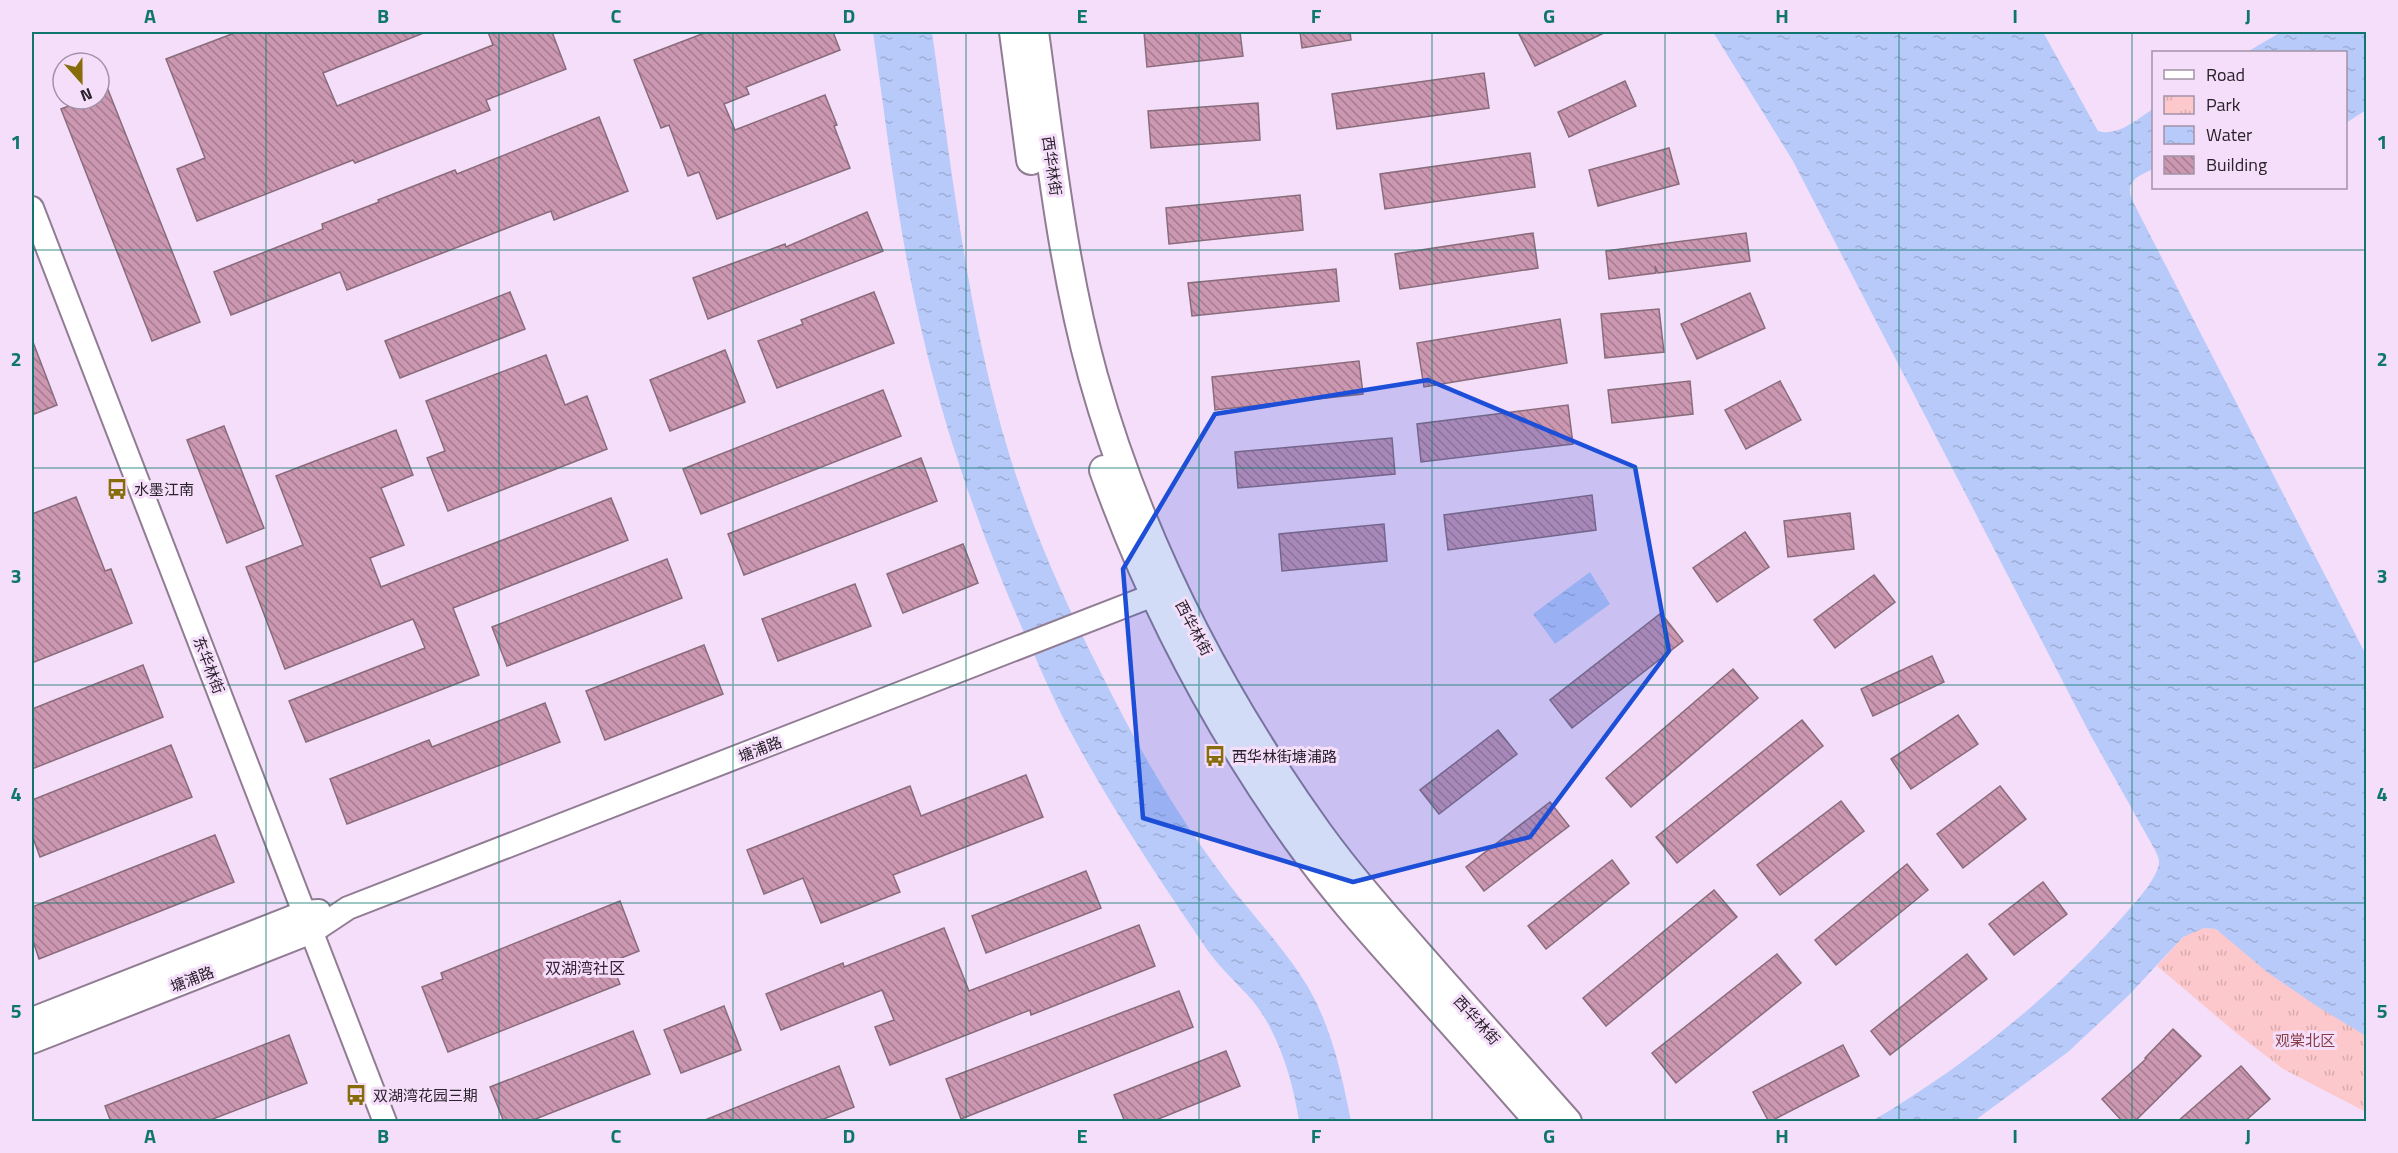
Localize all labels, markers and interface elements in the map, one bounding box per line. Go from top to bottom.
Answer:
text: A [144,0,156,31]
text: B [377,0,389,31]
text: C [611,0,622,31]
text: D [843,0,855,31]
text: E [1076,0,1088,31]
text: F [1311,0,1322,31]
text: G [1543,0,1555,31]
text: H [1775,0,1789,31]
text: I [2012,0,2018,31]
text: J [2245,0,2251,31]
north arrow [51,51,111,111]
legend [2152,51,2347,189]
text: Road [2206,61,2245,88]
text: N [77,82,96,108]
text: Park [2206,91,2241,118]
text: Water [2206,121,2252,148]
text: 1 [10,126,22,157]
text: 1 [2376,126,2388,157]
street label: 西华林街 [1036,135,1068,197]
text: Building [2206,151,2267,178]
text: 2 [10,343,22,374]
text: 2 [2376,343,2388,374]
bus stop icon: 水墨江南 [105,477,129,501]
place label: 水墨江南 [134,478,194,501]
text: 3 [10,560,22,591]
text: 3 [2376,560,2388,591]
street label: 西华林街 [1170,596,1218,660]
street label: 东华林街 [188,633,230,697]
street label: 塘浦路 [735,730,785,768]
bus stop icon: 西华林街塘浦路 [1203,744,1227,768]
place label: 西华林街塘浦路 [1232,745,1337,768]
text: 4 [10,778,22,809]
text: 4 [2376,778,2388,809]
district label: 双湖湾社区 [545,956,625,980]
street label: 塘浦路 [167,960,217,998]
street label: 西华林街 [1448,990,1506,1050]
text: 5 [10,995,22,1026]
text: 5 [2376,995,2388,1026]
park label: 观棠北区 [2275,1029,2335,1052]
bus stop icon: 双湖湾花园三期 [344,1083,368,1107]
place label: 双湖湾花园三期 [373,1084,478,1107]
text: A [144,1120,156,1151]
text: B [377,1120,389,1151]
text: C [611,1120,622,1151]
text: D [843,1120,855,1151]
text: E [1076,1120,1088,1151]
text: F [1311,1120,1322,1151]
text: G [1543,1120,1555,1151]
text: H [1775,1120,1789,1151]
text: I [2012,1120,2018,1151]
text: J [2245,1120,2251,1151]

